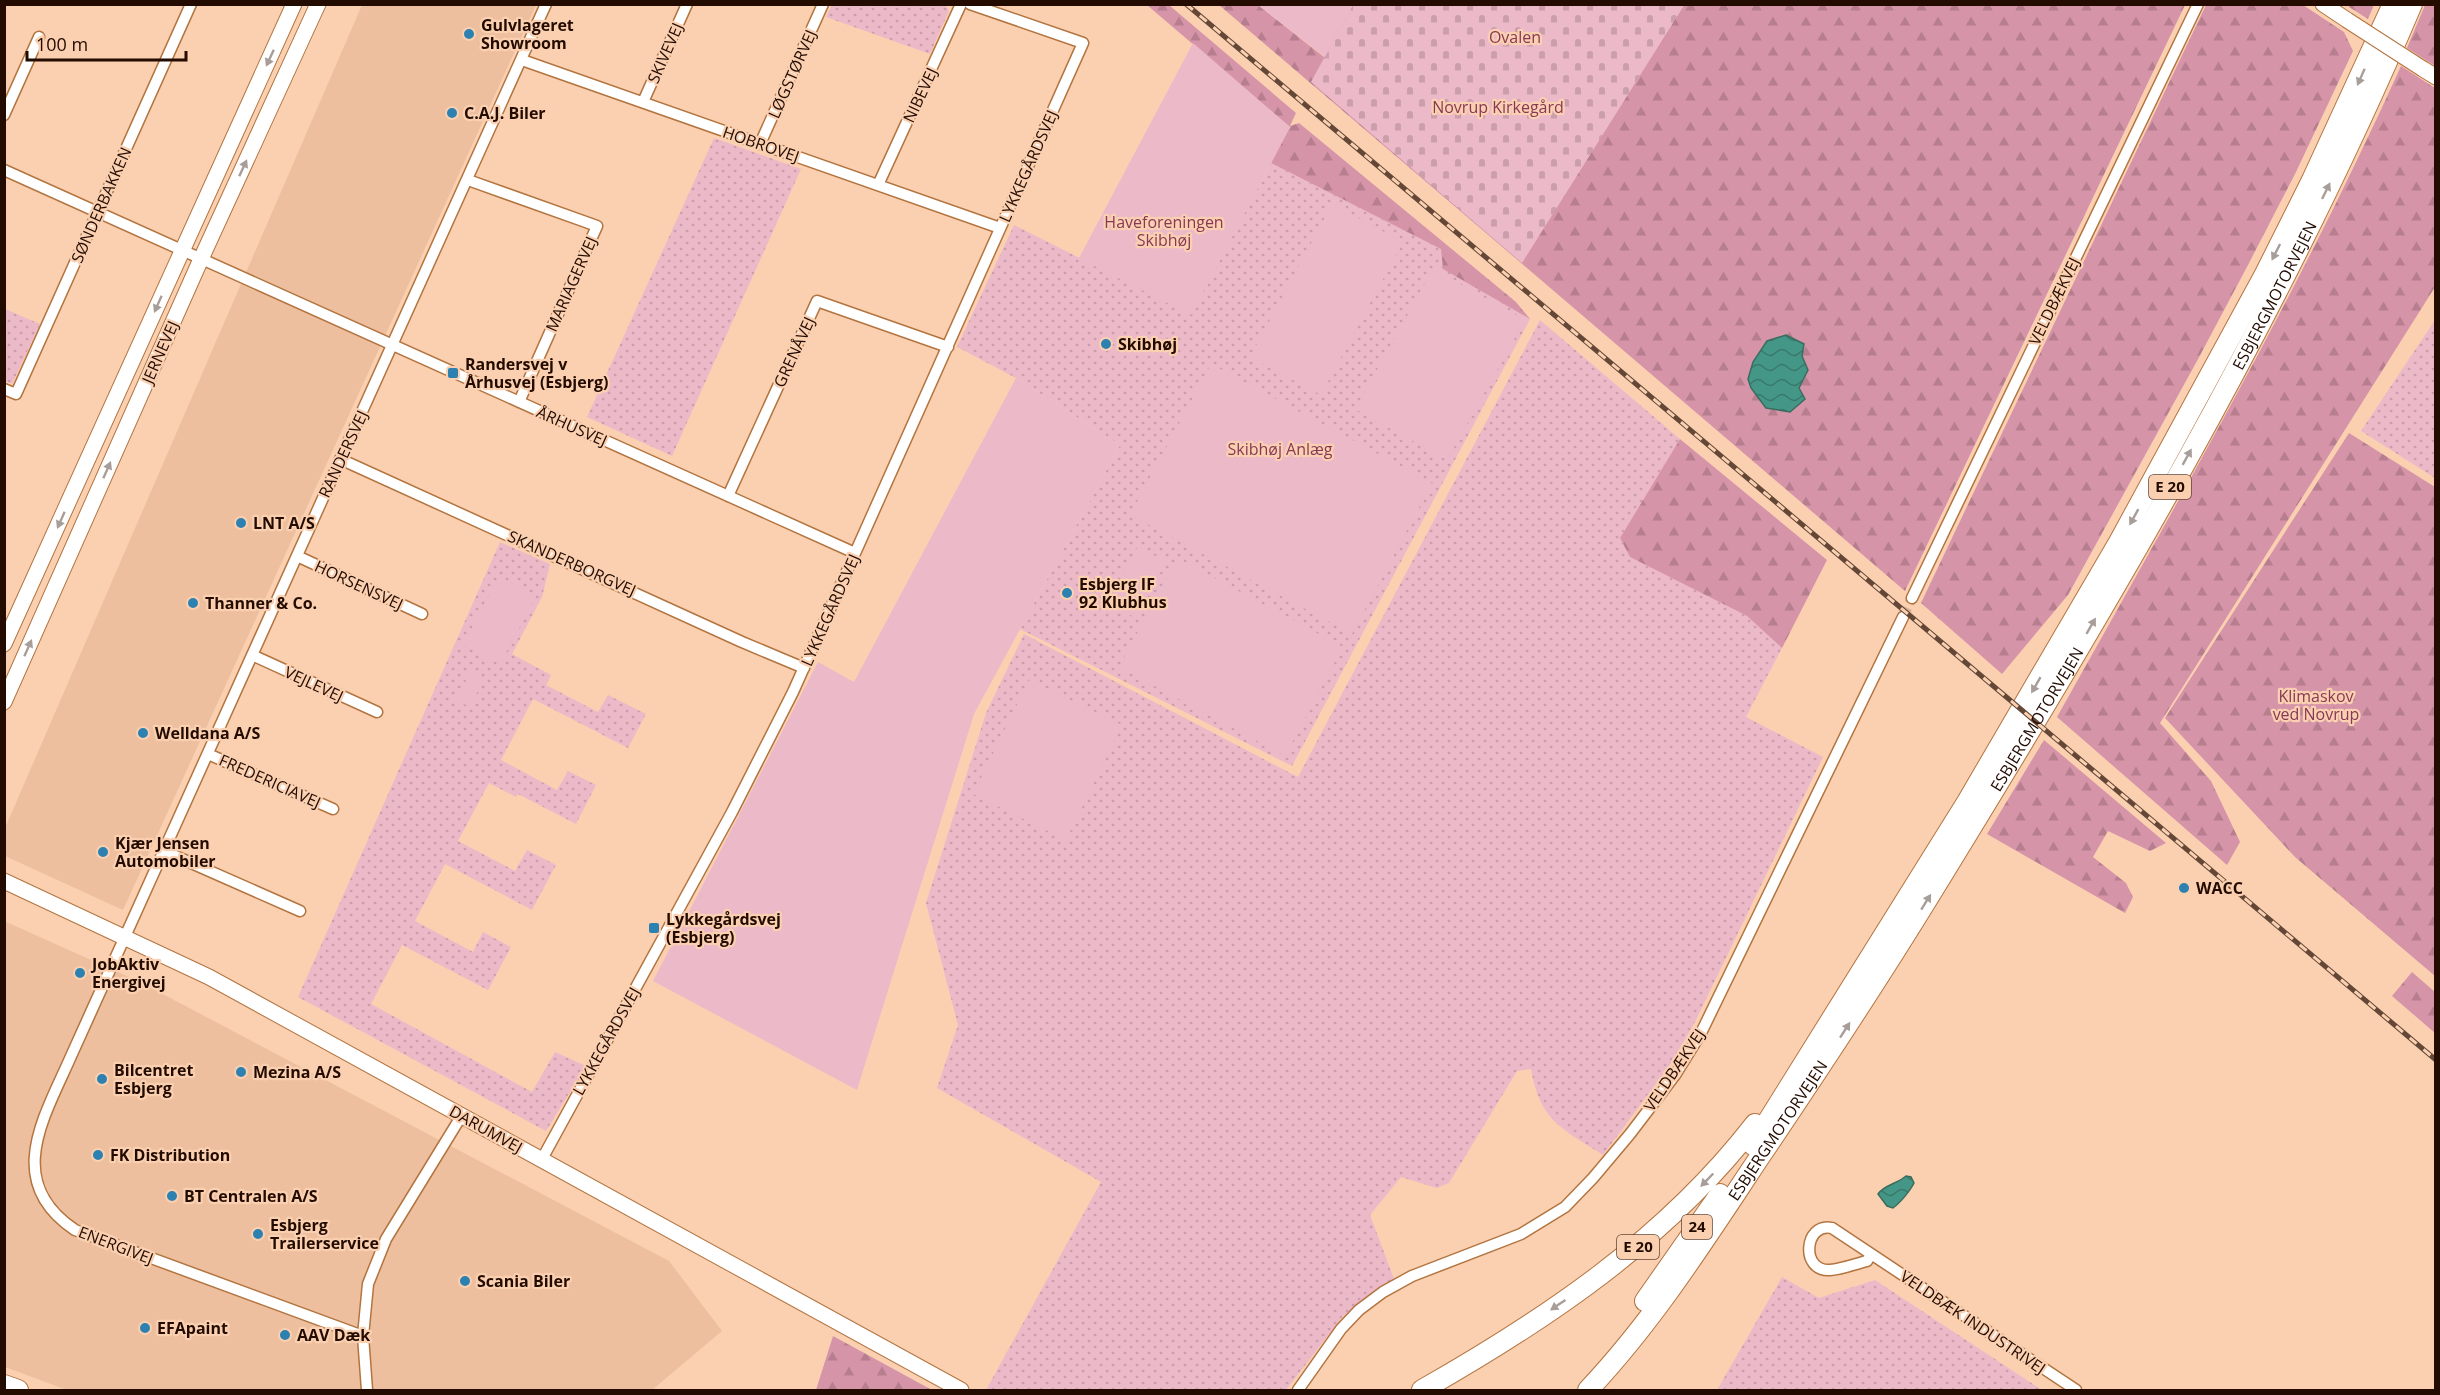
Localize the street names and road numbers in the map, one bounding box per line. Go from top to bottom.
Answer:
street label: SKIVEVEJ [642,19,688,87]
street label: LØGSTØRVEJ [763,26,821,122]
street label: NIBEVEJ [898,64,942,126]
street label: LYKKEGÅRDSVEJ [993,106,1063,226]
street label: HOBROVEJ [720,121,802,167]
street label: SØNDERBAKKEN [66,144,136,266]
street label: ESBJERGMOTORVEJEN [2227,217,2322,374]
street label: MARIAGERVEJ [540,233,602,335]
street label: VELDBÆKVEJ [2023,253,2085,349]
street label: GRENÅVEJ [768,313,820,391]
street label: JERNEVEJ [136,317,184,389]
street label: ÅRHUSVEJ [533,401,611,451]
street label: RANDERSVEJ [313,407,373,501]
road number: E 20 [2149,475,2191,499]
street label: SKANDERBORGVEJ [504,525,640,601]
street label: LYKKEGÅRDSVEJ [795,550,865,670]
street label: HORSENSVEJ [311,555,407,615]
street label: ESBJERGMOTORVEJEN [1985,643,2088,795]
street label: VEJLEVEJ [281,661,347,707]
street label: FREDERICIAVEJ [216,749,324,813]
street label: LYKKEGÅRDSVEJ [567,983,645,1099]
street label: VELDBÆKVEJ [1638,1024,1710,1116]
street label: ESBJERGMOTORVEJEN [1723,1056,1832,1205]
street label: DARUMVEJ [446,1100,526,1158]
road number: 24 [1682,1215,1712,1239]
street label: ENERGIVEJ [75,1221,157,1269]
road number: E 20 [1617,1235,1659,1259]
street label: VELDBÆK INDUSTRIVEJ [1896,1265,2050,1379]

